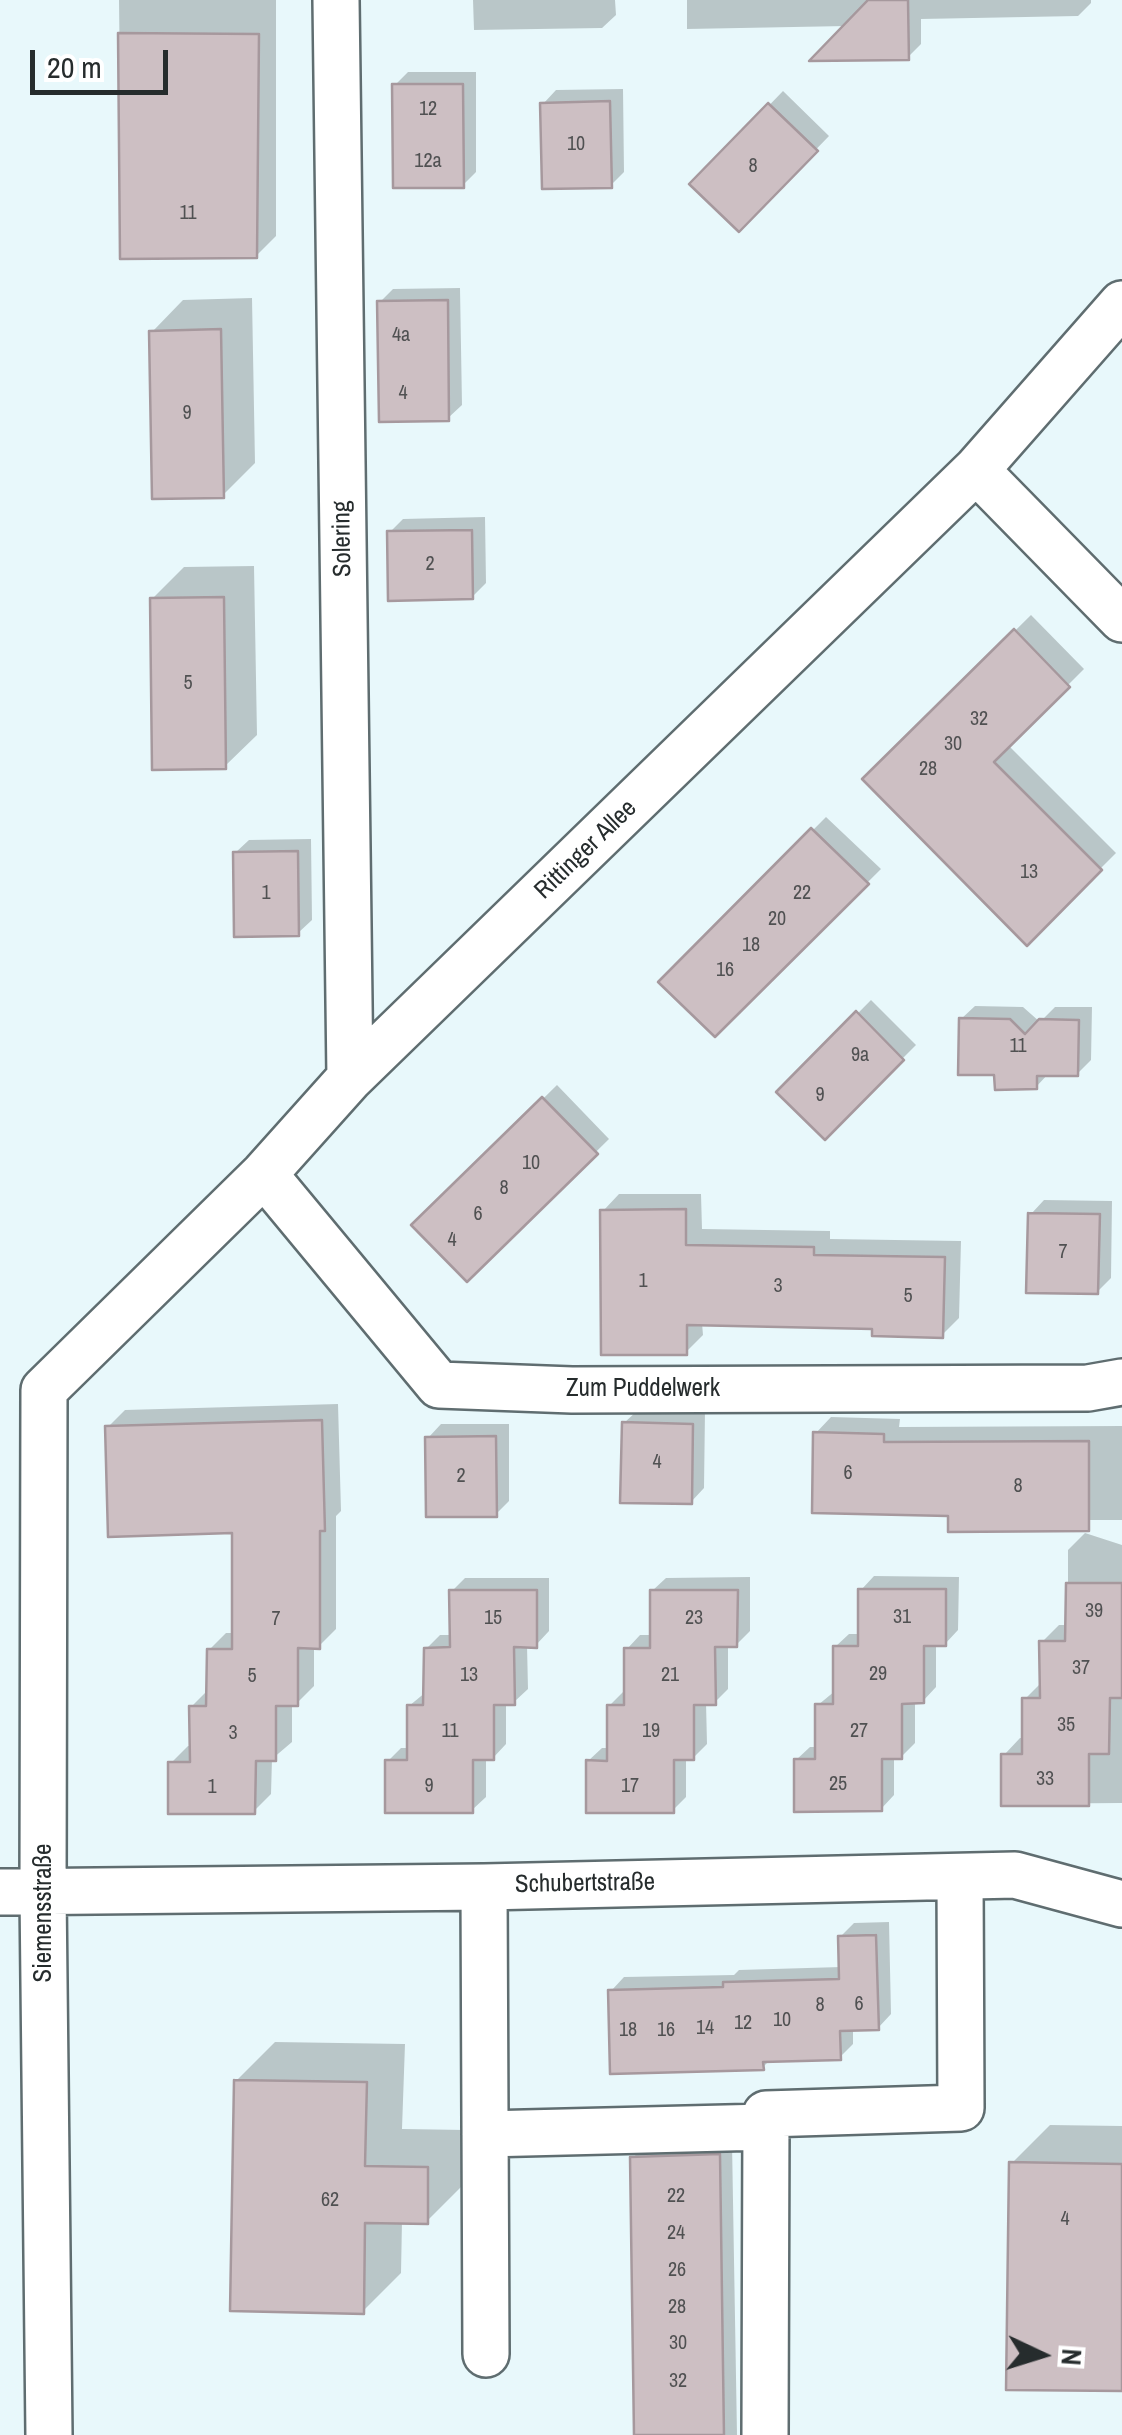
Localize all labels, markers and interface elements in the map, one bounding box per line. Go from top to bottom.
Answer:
scale bar [35,30,172,92]
text: 20 m [47,47,102,87]
house number: 12 [419,98,437,122]
house number: 10 [567,133,585,157]
house number: 12a [414,150,442,174]
house number: 8 [748,155,758,179]
house number: 11 [179,202,197,226]
house number: 4a [392,324,410,348]
house number: 4 [398,382,408,406]
house number: 9 [182,402,192,426]
street label: Solering [327,501,359,577]
house number: 2 [425,553,435,577]
house number: 5 [183,672,193,696]
house number: 32 [970,708,988,732]
house number: 30 [944,733,962,757]
house number: 28 [919,758,937,782]
street label: Rittinger Allee [529,794,643,906]
house number: 13 [1020,861,1038,885]
house number: 1 [261,882,271,906]
house number: 22 [793,882,811,906]
house number: 20 [768,908,786,932]
house number: 18 [742,934,760,958]
house number: 16 [716,959,734,983]
house number: 11 [1009,1035,1027,1059]
house number: 9a [851,1044,869,1068]
house number: 9 [815,1084,825,1108]
house number: 10 [522,1152,540,1176]
house number: 8 [499,1177,509,1201]
house number: 6 [473,1203,483,1227]
house number: 4 [447,1229,457,1253]
house number: 7 [1058,1241,1068,1265]
house number: 1 [638,1270,648,1294]
house number: 3 [773,1275,783,1299]
house number: 5 [903,1285,913,1309]
street label: Zum Puddelwerk [566,1374,720,1404]
house number: 4 [652,1451,662,1475]
house number: 6 [843,1462,853,1486]
house number: 2 [456,1465,466,1489]
house number: 8 [1013,1475,1023,1499]
house number: 39 [1085,1600,1103,1624]
house number: 31 [893,1606,911,1630]
house number: 15 [484,1607,502,1631]
house number: 23 [685,1607,703,1631]
house number: 7 [271,1608,281,1632]
house number: 37 [1072,1657,1090,1681]
house number: 29 [869,1663,887,1687]
house number: 13 [460,1664,478,1688]
house number: 21 [661,1664,679,1688]
house number: 5 [247,1665,257,1689]
house number: 35 [1057,1714,1075,1738]
house number: 11 [441,1720,459,1744]
house number: 19 [642,1720,660,1744]
house number: 27 [850,1720,868,1744]
house number: 3 [228,1722,238,1746]
house number: 33 [1036,1768,1054,1792]
house number: 25 [829,1773,847,1797]
house number: 9 [424,1775,434,1799]
house number: 17 [621,1775,639,1799]
house number: 1 [207,1776,217,1800]
street label: Siemensstraße [29,1844,59,1982]
street label: Schubertstraße [515,1868,655,1900]
house number: 6 [854,1993,864,2017]
house number: 8 [815,1994,825,2018]
house number: 10 [773,2009,791,2033]
house number: 12 [734,2012,752,2036]
house number: 14 [696,2017,714,2041]
house number: 18 [619,2019,637,2043]
house number: 16 [657,2019,675,2043]
house number: 22 [667,2185,685,2209]
house number: 62 [321,2189,339,2213]
house number: 4 [1060,2208,1070,2232]
house number: 24 [667,2222,685,2246]
house number: 26 [668,2259,686,2283]
house number: 28 [668,2296,686,2320]
north arrow [992,2305,1092,2405]
house number: 30 [669,2332,687,2356]
text: N [1052,2347,1091,2367]
house number: 32 [669,2370,687,2394]

